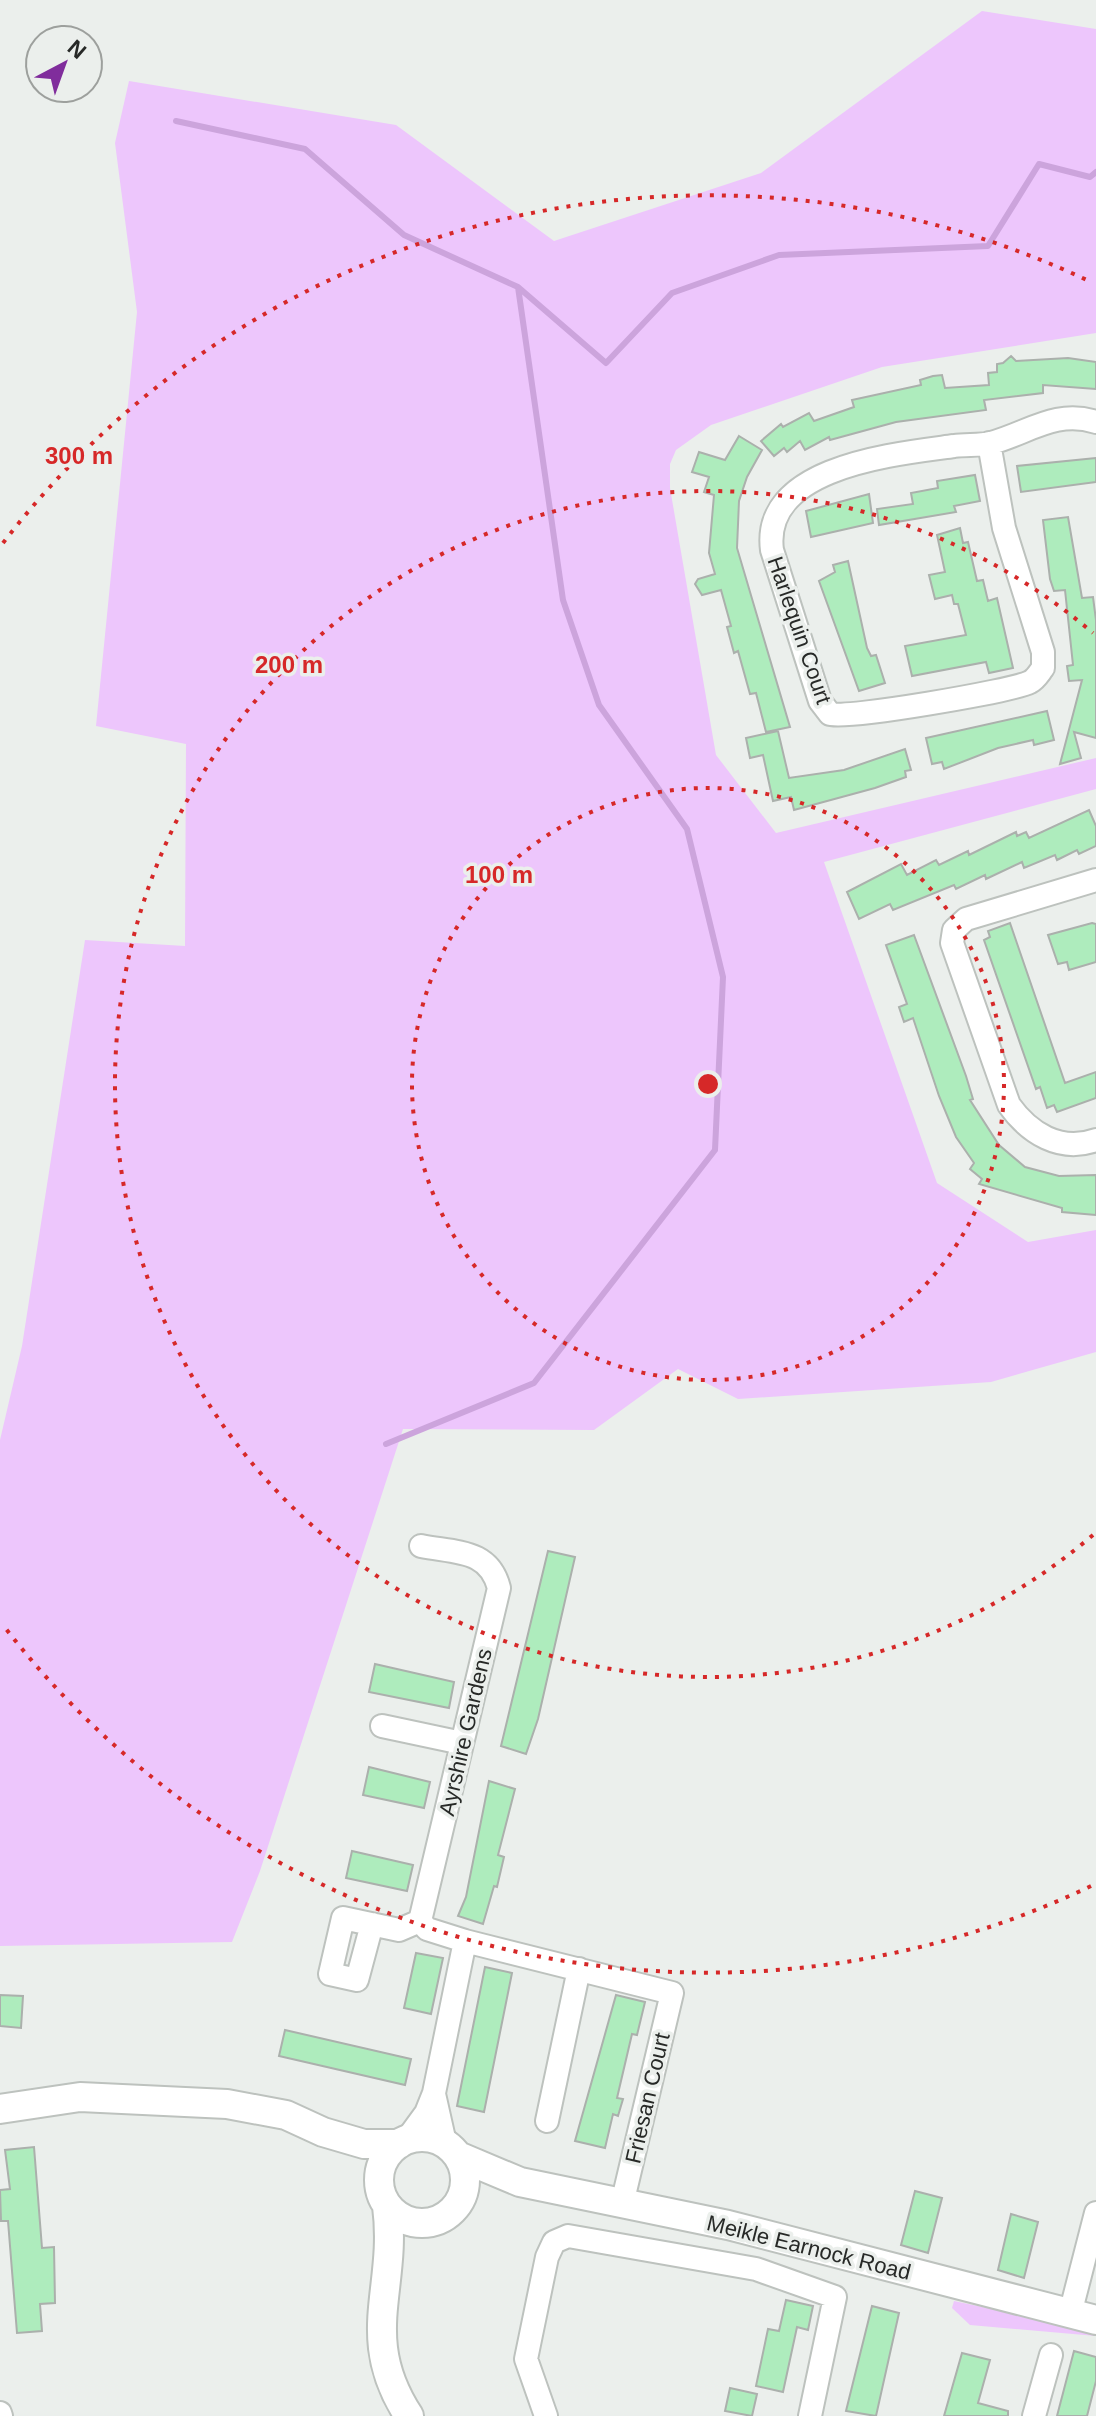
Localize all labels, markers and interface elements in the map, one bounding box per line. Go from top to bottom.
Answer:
north arrow [24,24,104,104]
text: N [63,35,91,64]
text: 300 m [45,442,113,469]
street label: Harlequin Court [763,553,836,707]
text: 200 m [255,651,323,678]
text: 100 m [465,861,533,888]
centre of rings [694,1070,722,1098]
street label: Ayrshire Gardens [434,1646,497,1818]
street label: Friesan Court [620,2030,675,2166]
street label: Meikle Earnock Road [704,2210,913,2285]

